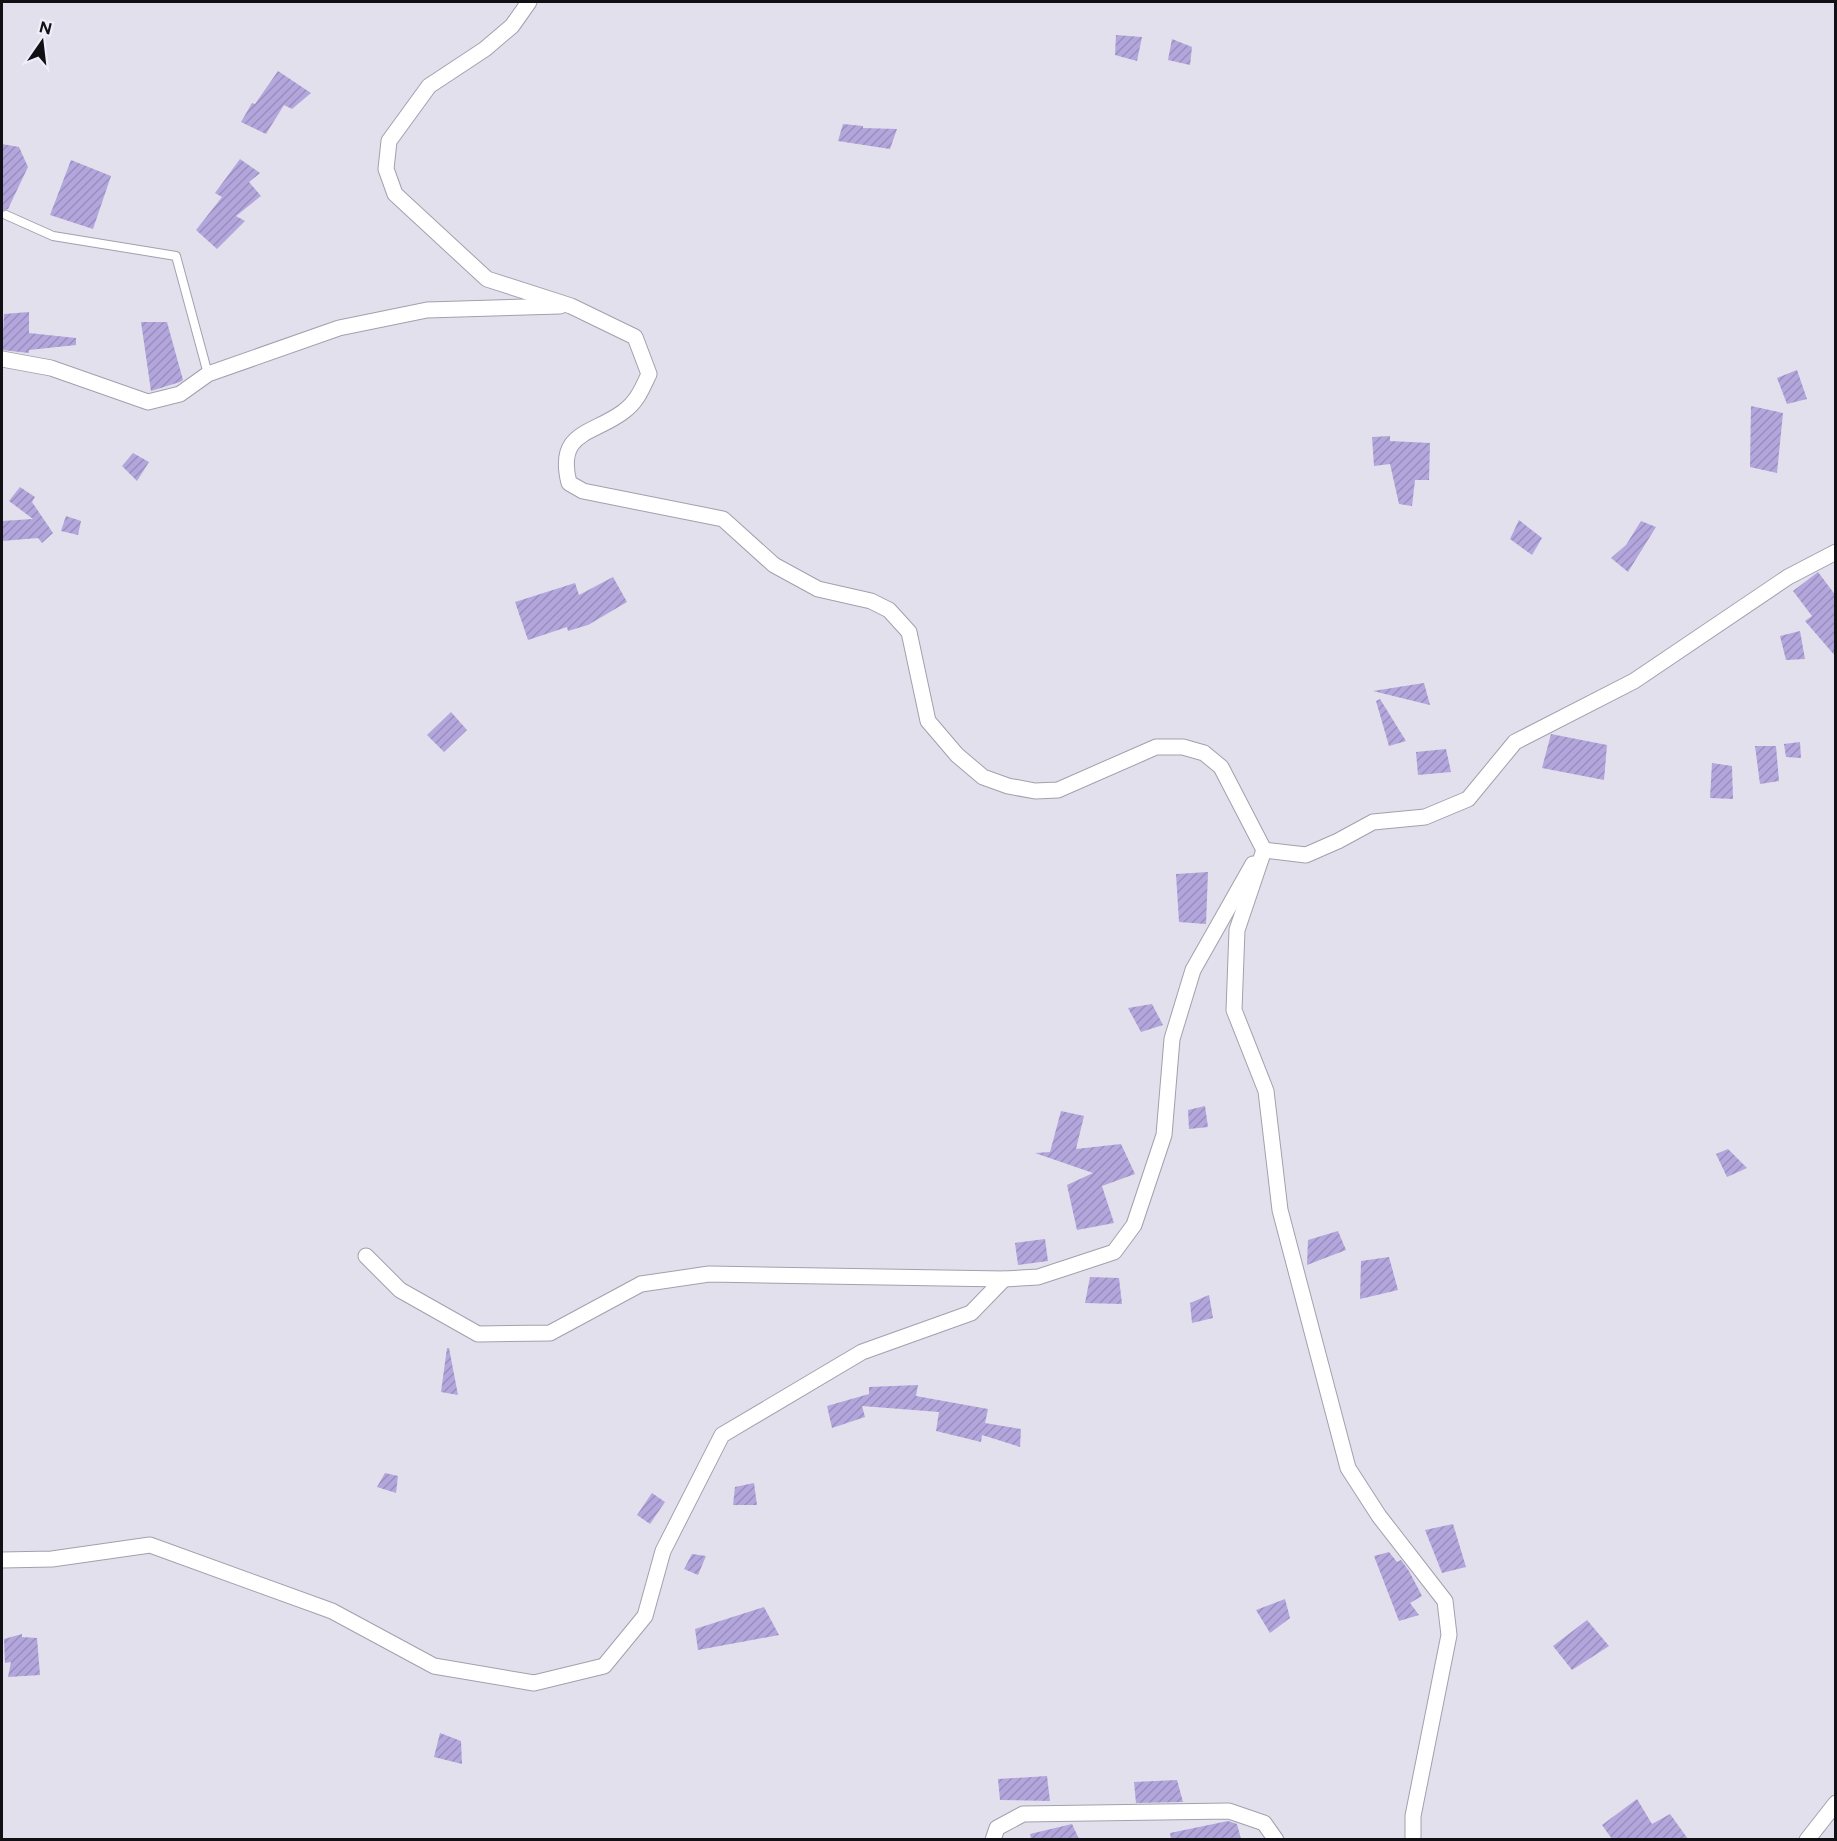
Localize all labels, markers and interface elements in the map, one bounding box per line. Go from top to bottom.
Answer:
north arrow [12,12,72,72]
text: N [37,17,54,39]

